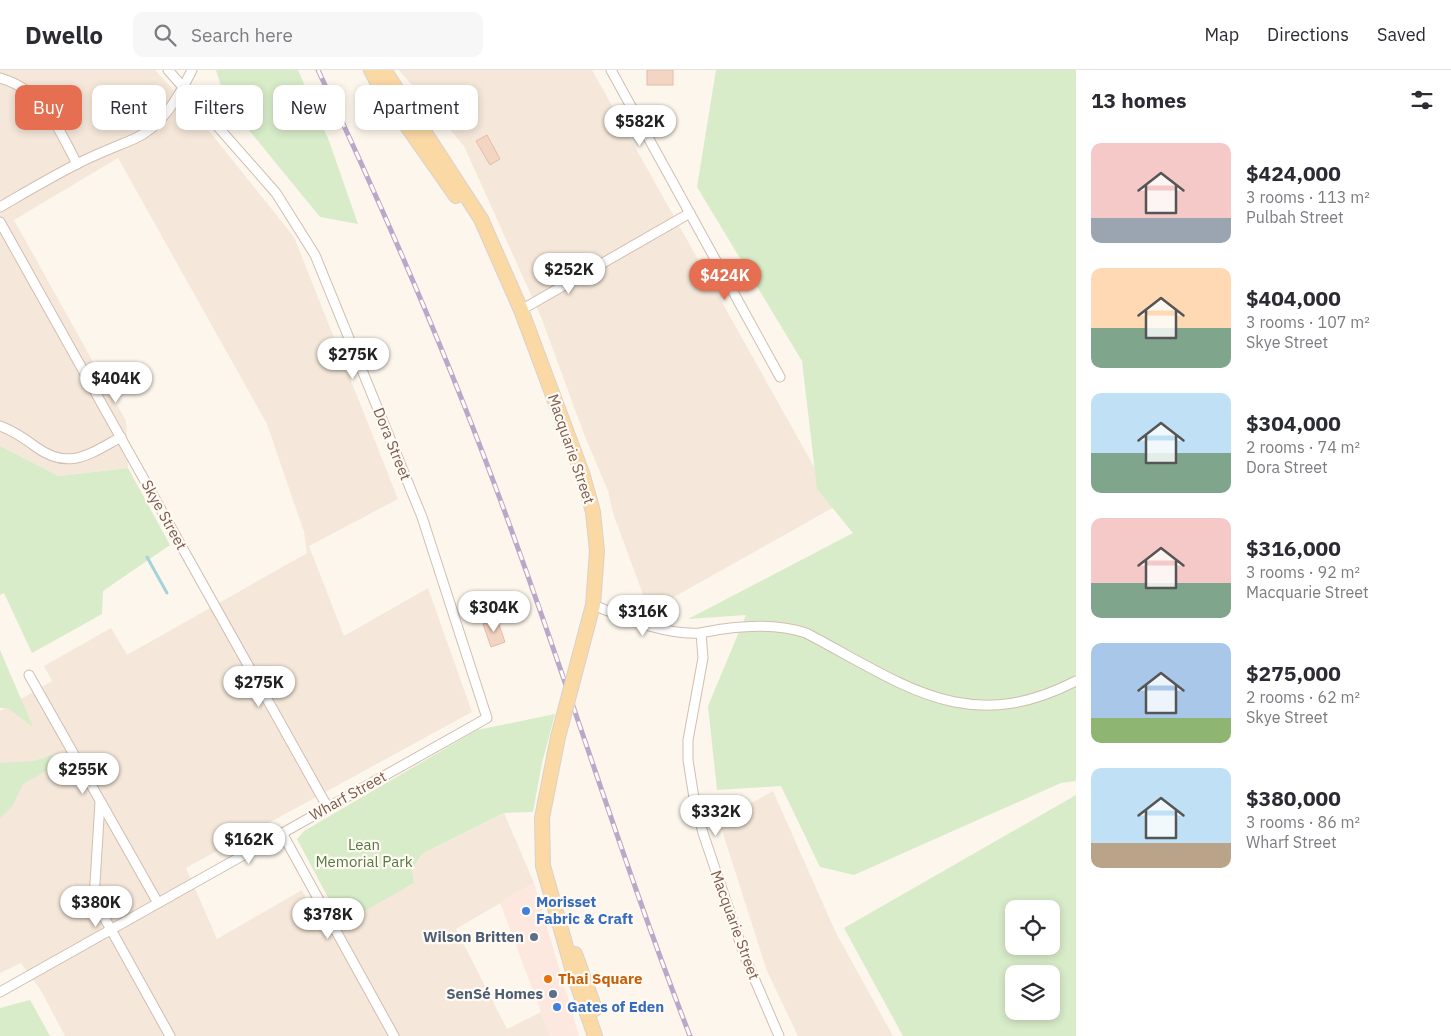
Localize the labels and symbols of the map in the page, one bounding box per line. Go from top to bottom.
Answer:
pin: $582K [605,104,675,147]
pin: $252K [534,252,604,295]
pin: $424K [690,258,760,301]
pin: $275K [318,338,388,380]
pin: $404K [81,362,151,404]
street label: Macquarie Street [544,391,599,506]
street label: Dora Street [369,405,416,483]
street label: Skye Street [137,476,191,553]
pin: $304K [459,590,529,633]
pin: $316K [608,594,678,637]
pin: $275K [224,666,294,708]
pin: $255K [48,752,118,795]
street label: Wharf Street [306,767,390,824]
pin: $332K [681,794,751,837]
pin: $162K [214,822,284,865]
park label: Lean Memorial Park [315,835,413,871]
street label: Macquarie Street [707,868,764,982]
pin: $380K [61,886,131,928]
place label: Morisset Fabric & Craft [536,892,633,928]
pin: $378K [293,898,363,940]
marker: Morisset Fabric & Craft [520,905,532,917]
place label: Wilson Britten [423,927,524,946]
marker: Wilson Britten [528,931,540,943]
place label: Thai Square [558,969,642,988]
marker: Thai Square [542,973,554,985]
place label: SenSé Homes [446,984,543,1003]
marker: SenSé Homes [547,988,559,1000]
place label: Gates of Eden [567,997,664,1016]
marker: Gates of Eden [551,1001,563,1013]

